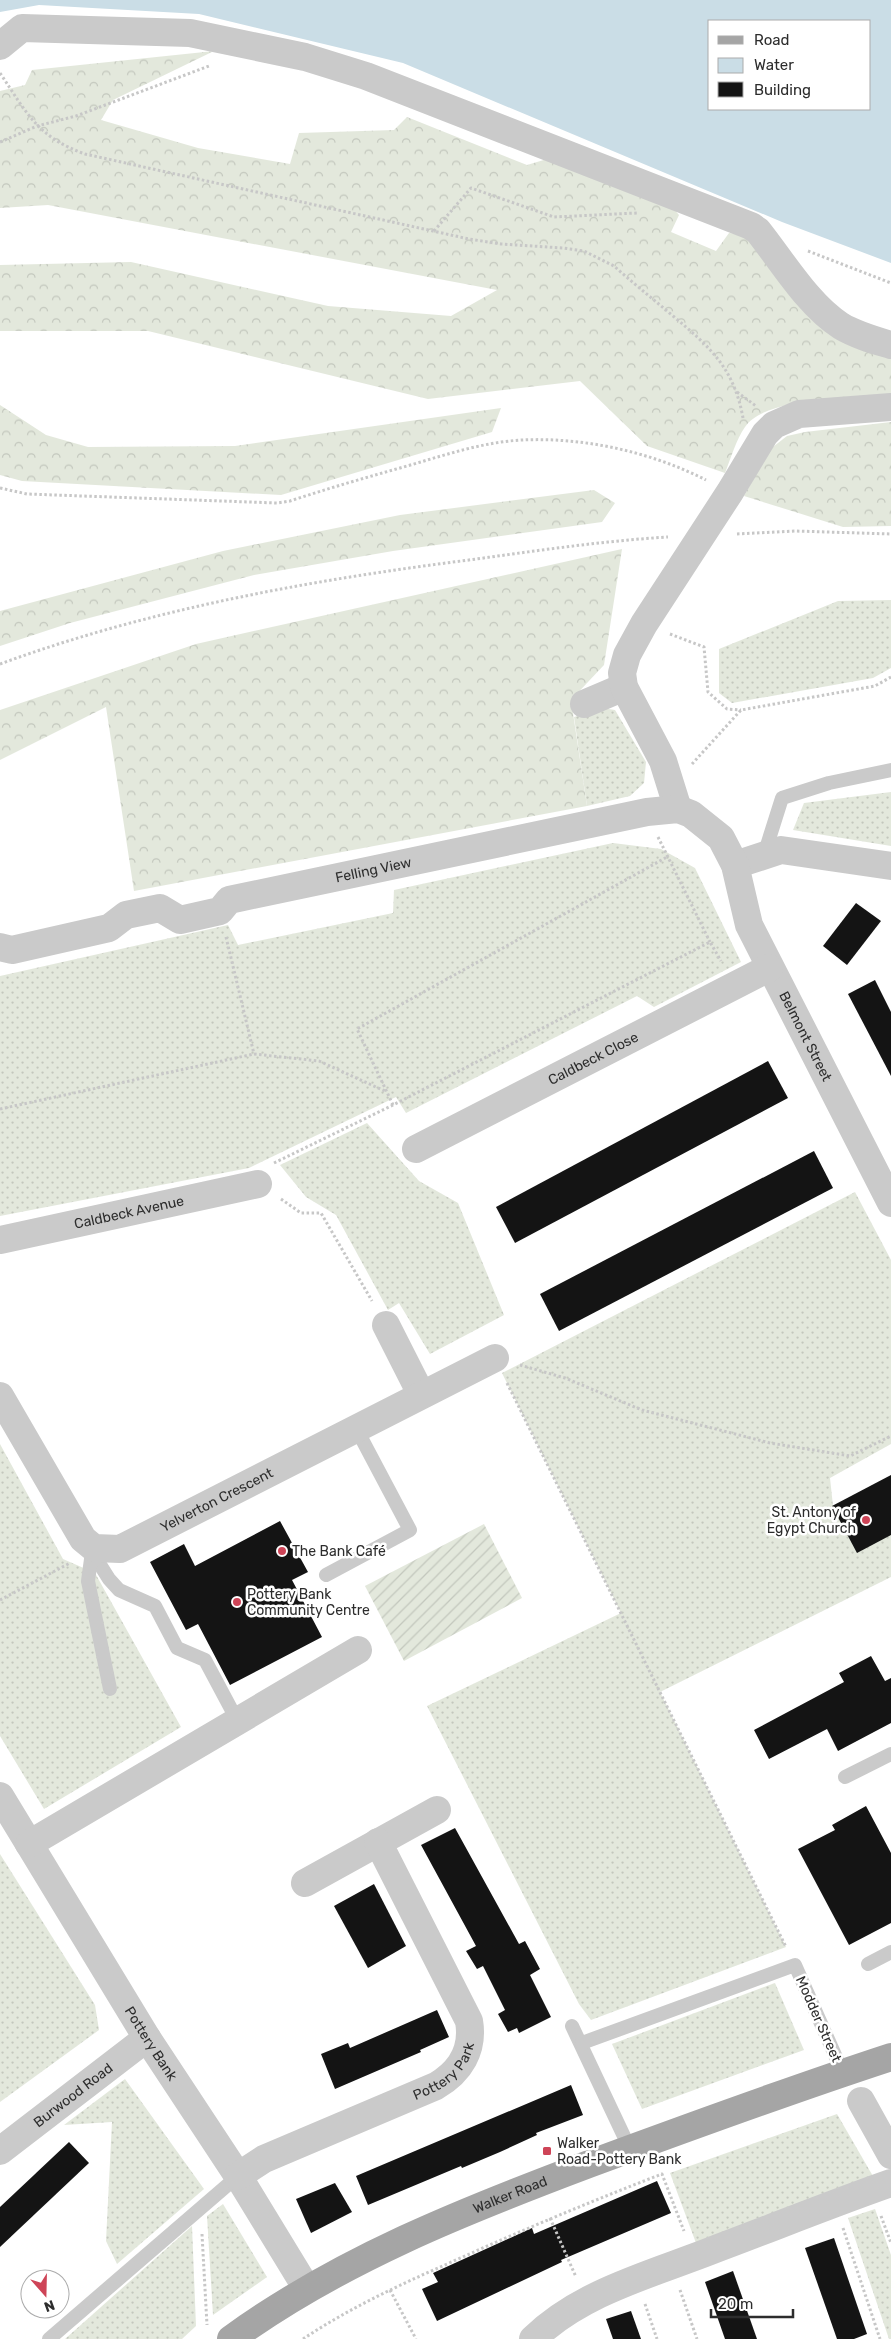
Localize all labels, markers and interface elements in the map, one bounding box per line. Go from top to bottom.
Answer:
legend [708,20,871,110]
text: Road [754,31,790,49]
text: Water [754,56,794,74]
text: Building [754,81,811,99]
street label: Felling View [334,854,413,886]
street label: Belmont Street [775,988,836,1085]
street label: Caldbeck Close [545,1028,641,1089]
street label: Caldbeck Avenue [73,1192,186,1233]
street label: Yelverton Crescent [158,1464,277,1536]
place label: St. Antony of Egypt Church [767,1504,857,1537]
marker: St. Antony of Egypt Church [860,1514,872,1526]
place label: The Bank Café [292,1543,386,1560]
marker: The Bank Café [276,1545,288,1557]
place label: Pottery Bank Community Centre [247,1586,370,1619]
marker: Pottery Bank Community Centre [231,1596,243,1608]
street label: Modder Street [792,1973,845,2065]
street label: Pottery Bank [121,2004,181,2085]
street label: Pottery Park [410,2040,478,2104]
street label: Burwood Road [30,2060,116,2131]
place label: Walker Road-Pottery Bank [557,2135,682,2168]
marker: Walker Road-Pottery Bank [541,2145,553,2157]
street label: Walker Road [470,2173,550,2217]
north arrow [20,2269,70,2319]
scale bar [711,2286,794,2318]
text: 20 m [718,2295,753,2313]
text: N [42,2296,57,2315]

